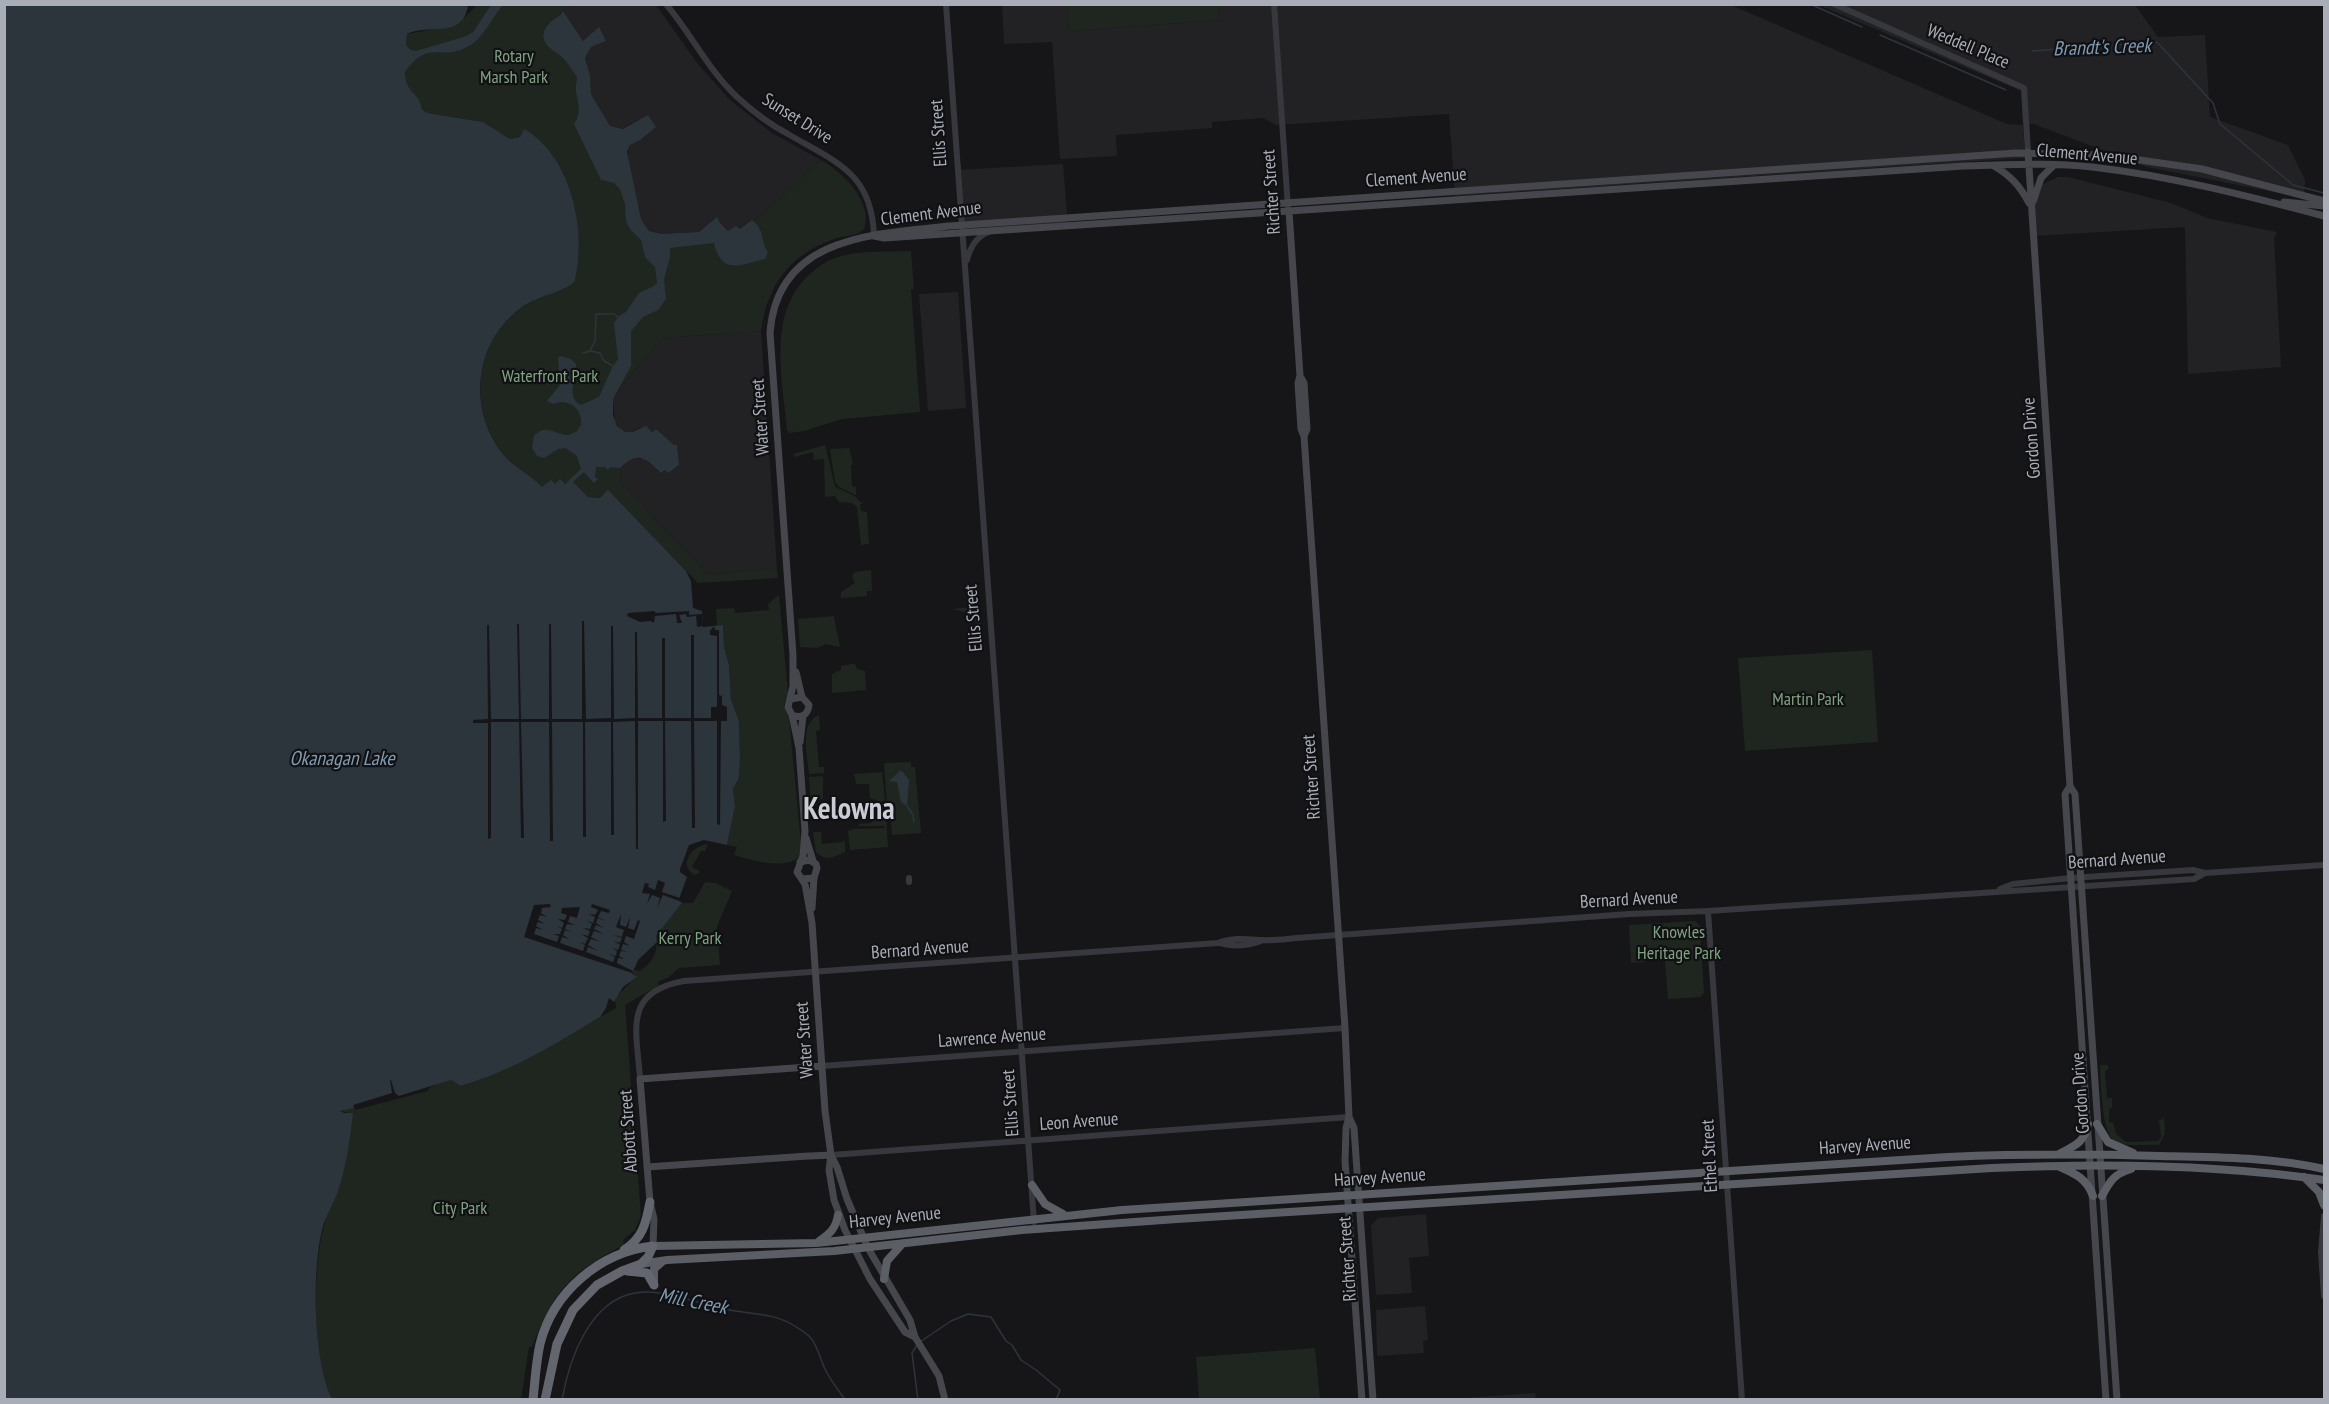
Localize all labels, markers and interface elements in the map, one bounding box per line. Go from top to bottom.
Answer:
street label: Weddell Place [1924,20,2012,74]
water label: Brandt's Creek [2053,34,2151,62]
park label: Rotary Marsh Park [480,46,548,88]
street label: Sunset Drive [758,89,836,149]
street label: Ellis Street [926,99,952,167]
street label: Clement Avenue [2036,140,2138,170]
street label: Richter Street [1258,149,1286,235]
street label: Clement Avenue [1365,164,1467,192]
street label: Clement Avenue [879,197,983,231]
park label: Waterfront Park [502,366,598,388]
street label: Water Street [748,378,774,456]
street label: Gordon Drive [2018,397,2046,479]
street label: Ellis Street [960,584,988,652]
park label: Martin Park [1772,689,1844,711]
street label: Richter Street [1298,734,1326,820]
water label: Okanagan Lake [289,747,395,771]
district label: Kelowna [803,792,895,828]
street label: Bernard Avenue [2067,846,2167,874]
street label: Bernard Avenue [1579,887,1679,913]
park label: Knowles Heritage Park [1637,922,1721,964]
park label: Kerry Park [659,928,721,950]
street label: Bernard Avenue [870,936,970,964]
street label: Water Street [792,1001,818,1079]
street label: Lawrence Avenue [937,1023,1047,1053]
street label: Gordon Drive [2067,1052,2095,1134]
street label: Ellis Street [998,1069,1024,1137]
street label: Abbott Street [615,1089,643,1173]
street label: Leon Avenue [1039,1108,1119,1136]
street label: Ethel Street [1697,1119,1723,1193]
street label: Harvey Avenue [1818,1132,1912,1160]
street label: Harvey Avenue [1333,1164,1427,1192]
park label: City Park [433,1198,487,1220]
street label: Harvey Avenue [848,1202,942,1234]
street label: Richter Street [1334,1216,1362,1302]
water label: Mill Creek [657,1284,729,1320]

